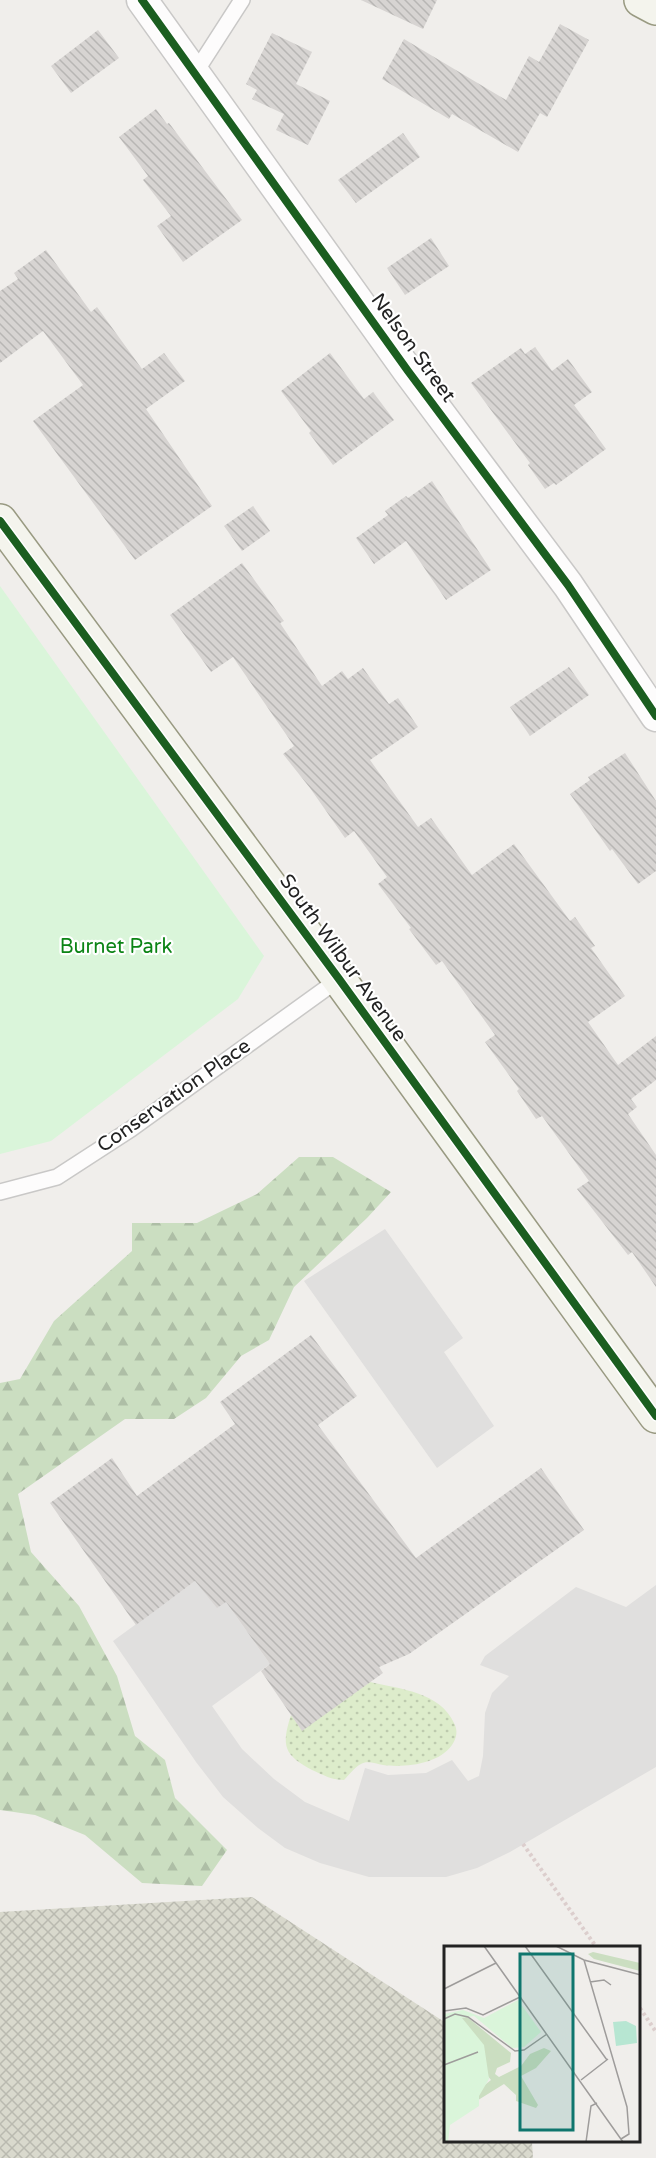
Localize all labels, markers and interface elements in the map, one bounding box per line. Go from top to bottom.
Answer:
street label: Nelson Street [366,289,461,407]
street label: South Wilbur Avenue [274,870,412,1046]
park label: Burnet Park [60,935,172,959]
street label: Conservation Place [93,1034,255,1158]
inset map [444,1946,641,2143]

